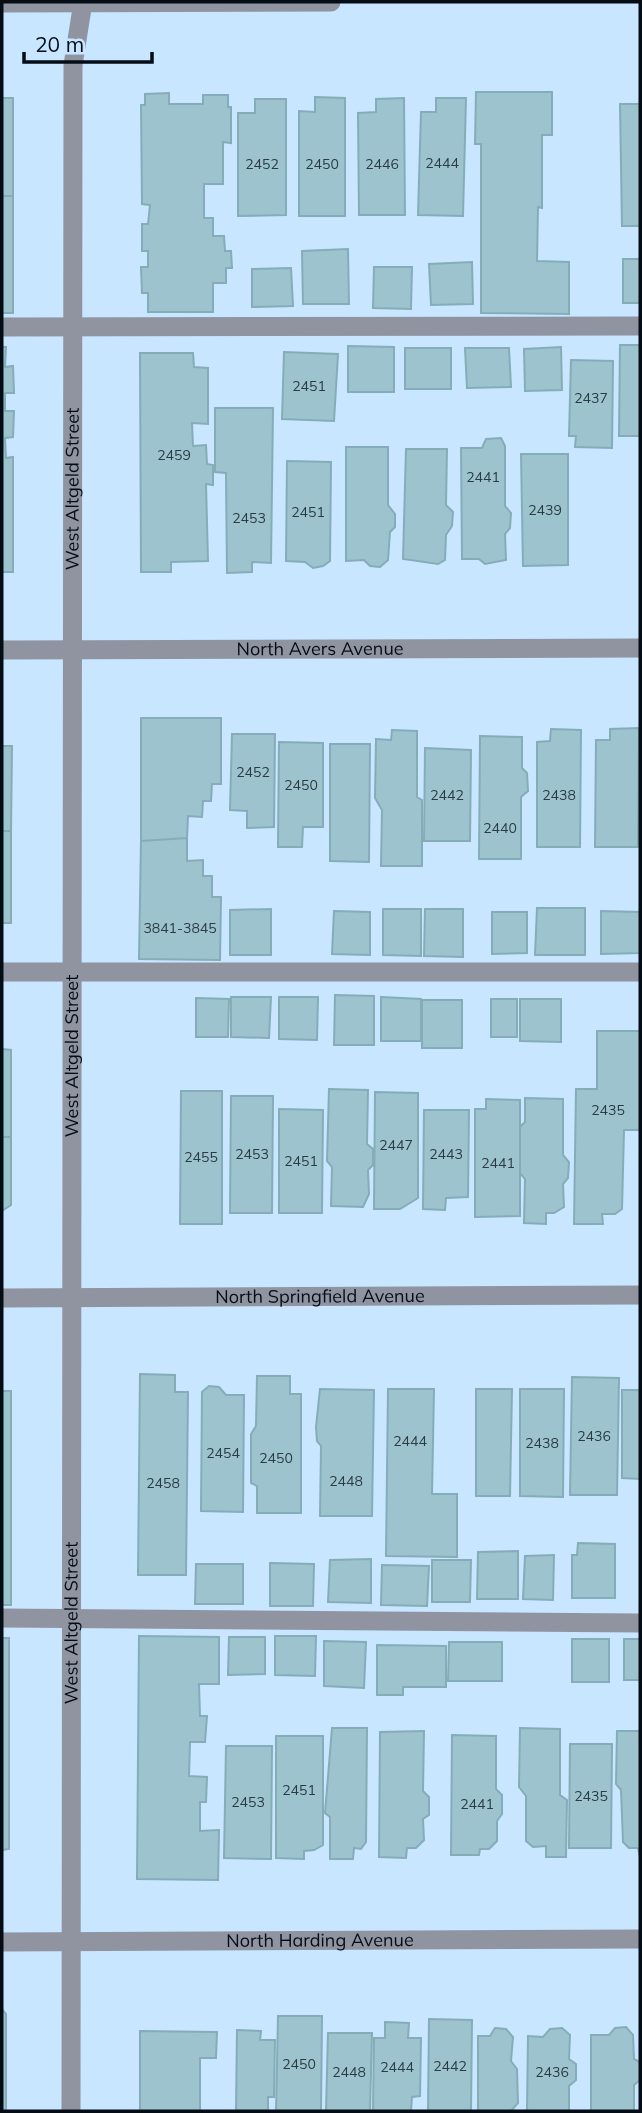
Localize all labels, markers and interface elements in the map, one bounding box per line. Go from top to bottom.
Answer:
scale bar [24,21,152,65]
text: 20 m [35,31,84,57]
house number: 2444 [425,154,459,172]
house number: 2452 [245,155,279,173]
house number: 2450 [305,155,339,173]
house number: 2446 [365,155,399,173]
house number: 2451 [292,377,326,395]
house number: 2437 [574,389,608,407]
street label: West Altgeld Street [61,408,84,570]
house number: 2459 [157,446,191,464]
house number: 2441 [466,468,500,486]
house number: 2439 [528,501,562,519]
house number: 2451 [291,503,325,521]
house number: 2453 [232,509,266,527]
street label: North Avers Avenue [236,637,404,660]
house number: 2452 [236,763,270,781]
house number: 2450 [284,776,318,794]
house number: 2442 [430,786,464,804]
house number: 2438 [542,786,576,804]
house number: 2440 [483,819,517,837]
house number: 3841-3845 [143,919,217,937]
street label: West Altgeld Street [60,975,83,1137]
house number: 2435 [591,1101,625,1119]
house number: 2447 [379,1136,413,1154]
house number: 2453 [235,1145,269,1163]
house number: 2443 [429,1145,463,1163]
house number: 2455 [184,1148,218,1166]
house number: 2451 [284,1152,318,1170]
house number: 2441 [481,1154,515,1172]
street label: North Springfield Avenue [215,1284,425,1308]
house number: 2436 [577,1427,611,1445]
house number: 2444 [393,1432,427,1450]
house number: 2438 [525,1434,559,1452]
house number: 2454 [206,1444,240,1462]
house number: 2450 [259,1449,293,1467]
house number: 2448 [329,1472,363,1490]
house number: 2458 [146,1474,180,1492]
street label: West Altgeld Street [59,1542,83,1704]
house number: 2451 [282,1781,316,1799]
house number: 2435 [574,1787,608,1805]
house number: 2453 [231,1793,265,1811]
house number: 2441 [460,1795,494,1813]
street label: North Harding Avenue [226,1928,414,1952]
house number: 2450 [282,2055,316,2073]
house number: 2442 [433,2057,467,2075]
house number: 2444 [380,2058,414,2076]
house number: 2448 [332,2063,366,2081]
house number: 2436 [535,2063,569,2081]

